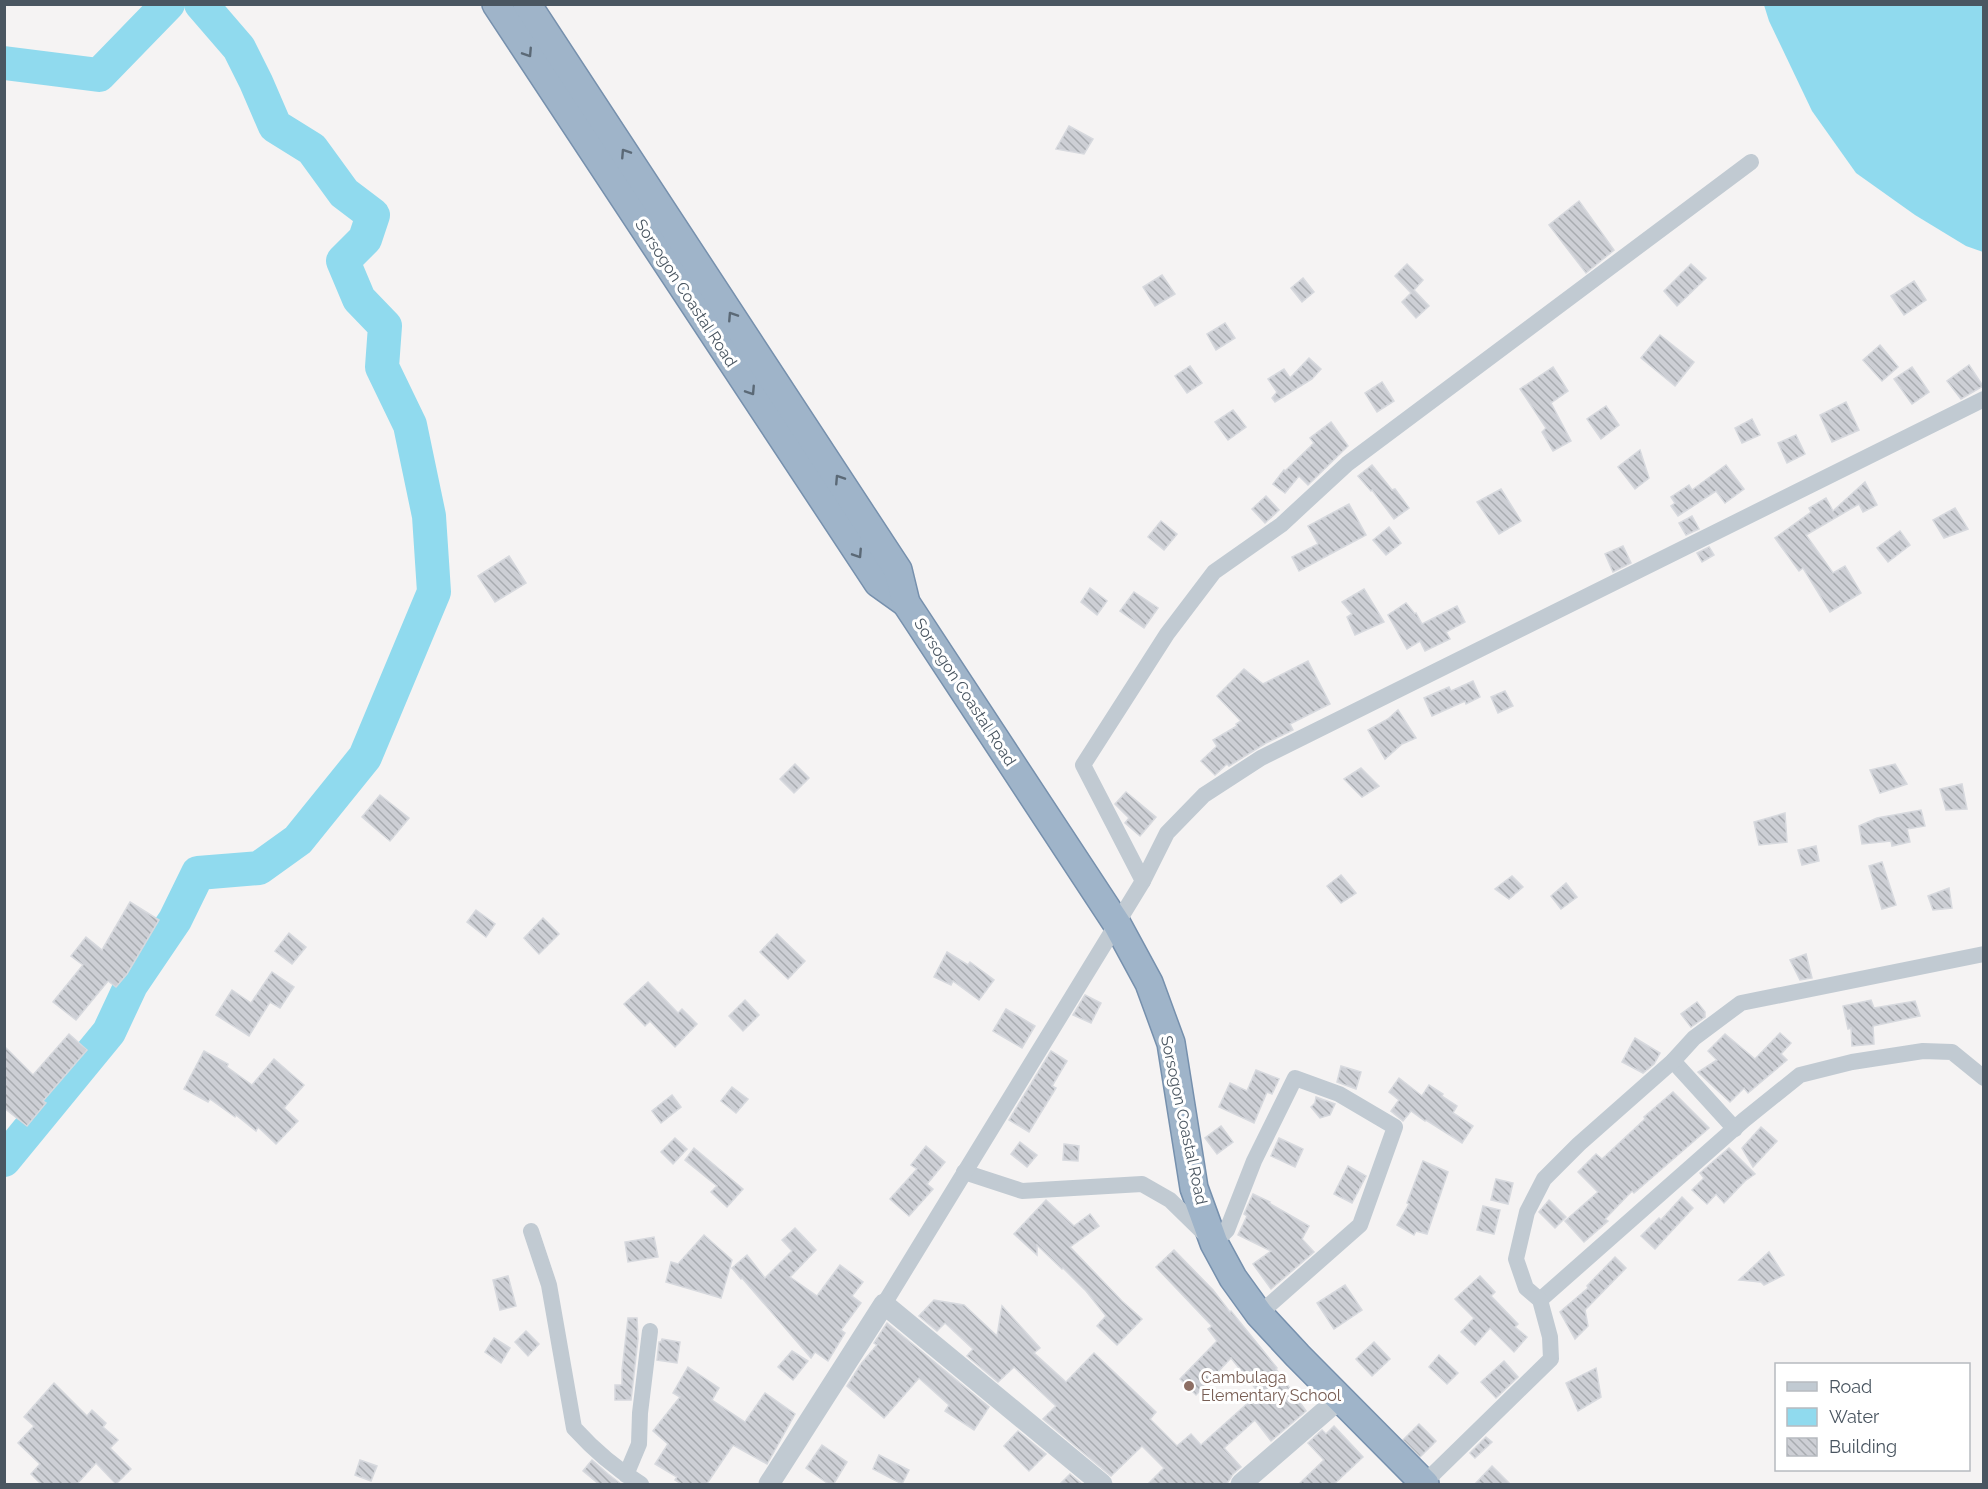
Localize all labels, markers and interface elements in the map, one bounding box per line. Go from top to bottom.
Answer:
one-way arrow [521,47,532,58]
one-way arrow [620,149,632,159]
street label: Sorsogon Coastal Road [631,216,741,370]
one-way arrow [727,312,739,322]
one-way arrow [744,385,755,396]
one-way arrow [834,475,846,485]
one-way arrow [851,548,863,558]
street label: Sorsogon Coastal Road [910,615,1020,769]
street label: Sorsogon Coastal Road [1157,1034,1211,1206]
legend [1775,1363,1970,1471]
place label: Cambulaga Elementary School [1201,1368,1342,1405]
text: Road [1829,1376,1872,1397]
marker: Cambulaga Elementary School [1182,1379,1196,1393]
text: Water [1829,1406,1880,1427]
text: Building [1829,1436,1897,1457]

